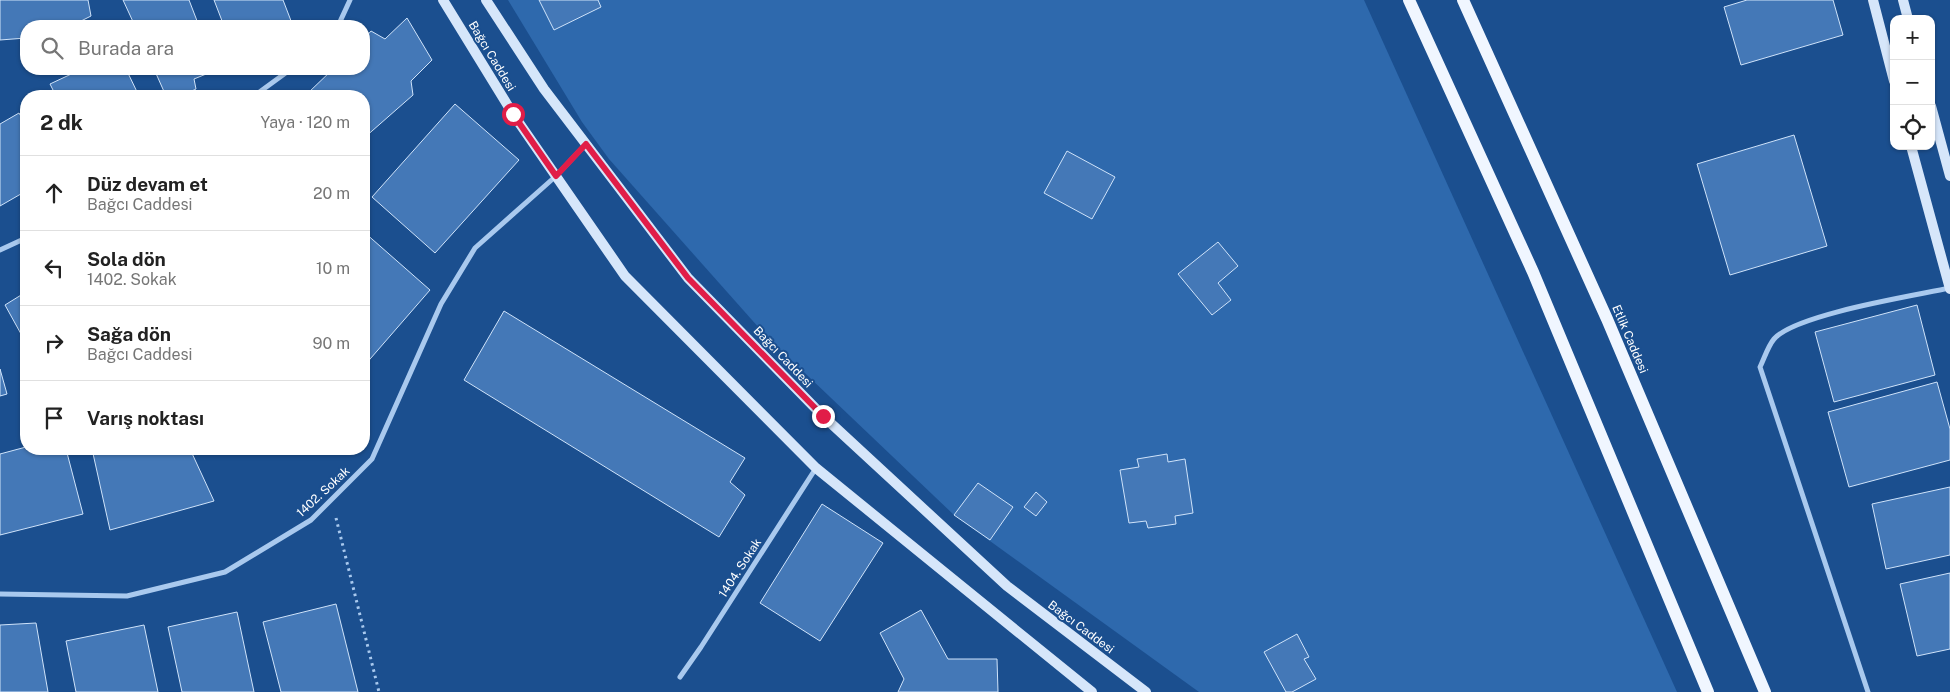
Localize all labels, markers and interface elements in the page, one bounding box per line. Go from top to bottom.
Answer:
map controls [1890,15,1935,150]
button: + [1890,15,1935,60]
street label: Bağcı Caddesi [466,18,518,94]
search box [20,20,370,75]
icon: search [38,34,66,62]
text: Burada ara [78,37,174,59]
button: − [1890,60,1935,105]
route start [502,103,525,126]
button: locate [1890,105,1935,150]
text: 2 dk [40,110,83,135]
text: Yaya · 120 m [261,113,350,132]
text: Düz devam et [87,173,208,195]
icon: ahead [40,179,68,207]
text: 20 m [313,184,350,203]
text: Bağcı Caddesi [87,195,192,214]
text: Sola dön [87,248,166,270]
icon: left [40,254,68,282]
text: 10 m [316,259,350,278]
text: 1402. Sokak [87,270,177,289]
street label: Etlik Caddesi [1609,303,1651,375]
text: Sağa dön [87,323,171,345]
street label: Bağcı Caddesi [750,324,816,390]
icon: right [40,329,68,357]
text: 90 m [313,334,350,353]
text: Bağcı Caddesi [87,345,192,364]
icon: arrive [40,404,68,432]
route end [812,405,835,428]
text: Varış noktası [87,407,204,429]
street label: 1402. Sokak [294,464,353,520]
street label: 1404. Sokak [716,536,764,600]
street label: Bağcı Caddesi [1045,598,1117,656]

